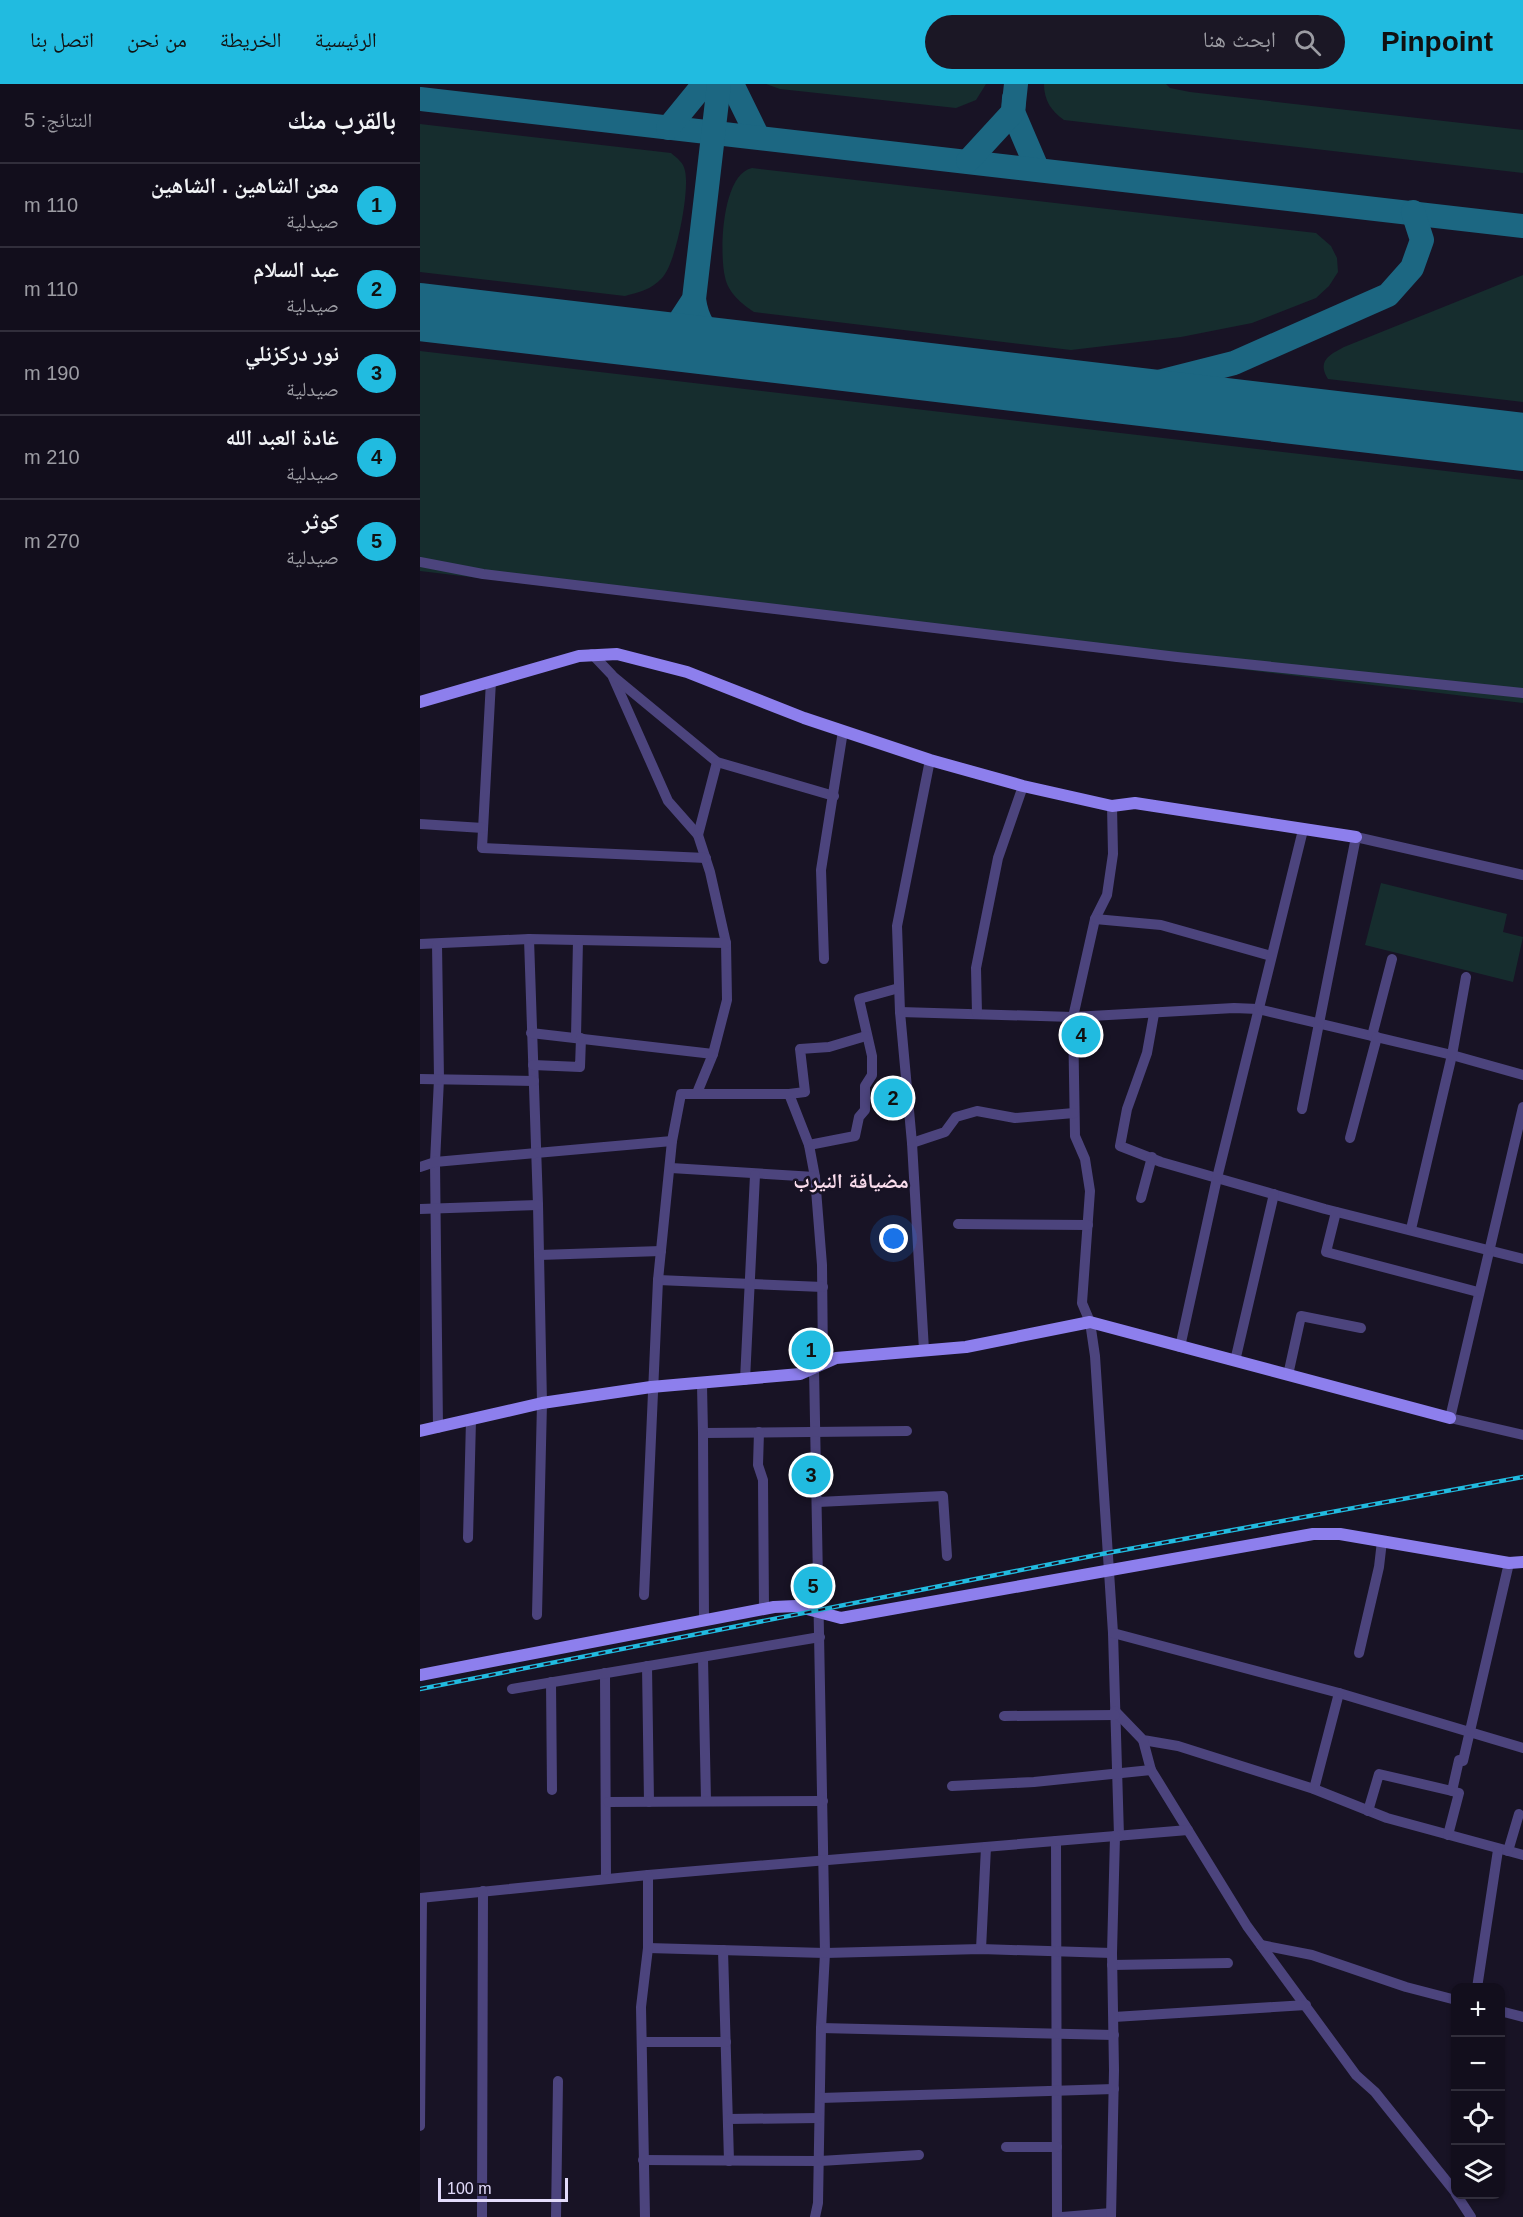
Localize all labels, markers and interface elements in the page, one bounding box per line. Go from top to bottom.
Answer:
search box [925,15,1345,69]
icon: search [1291,26,1324,59]
text: Pinpoint [1381,26,1493,57]
text: ابحث هنا [1203,27,1276,52]
text: اتصل بنا [30,28,94,51]
text: من نحن [127,28,187,51]
text: الخريطة [220,28,282,51]
text: الرئيسية [315,28,377,51]
text: بالقرب منك [287,105,396,135]
text: النتائج: 5 [24,109,92,131]
text: معن الشاهين . الشاهين [151,173,339,198]
text: 110 m [24,194,78,216]
text: 1 [371,194,382,216]
text: صيدلية [286,210,339,232]
text: عبد السلام [253,257,339,282]
text: 110 m [24,278,78,300]
text: 2 [371,278,382,300]
text: صيدلية [286,294,339,316]
text: نور دركزنلي [245,341,339,366]
text: 190 m [24,362,80,384]
text: 3 [371,362,382,384]
text: صيدلية [286,378,339,400]
text: غادة العبد الله [226,425,339,450]
text: 210 m [24,446,80,468]
text: 4 [371,446,382,468]
text: صيدلية [286,462,339,484]
text: كوثر [302,509,339,534]
text: 270 m [24,530,80,552]
text: 5 [371,530,382,552]
text: صيدلية [286,546,339,568]
pin: 4 [1062,1012,1100,1058]
pin: 2 [874,1076,912,1120]
district label: مضيافة النيرب [793,1169,909,1193]
your location [879,1224,908,1253]
pin: 1 [792,1328,830,1372]
pin: 3 [792,1452,830,1498]
pin: 5 [794,1564,832,1608]
map controls [1451,1983,1505,2199]
button: + [1451,1983,1505,2037]
button: − [1451,2037,1505,2091]
button: locate [1451,2091,1505,2145]
button: layers [1451,2145,1505,2199]
scale bar [438,2175,568,2202]
text: 100 m [447,2180,491,2197]

